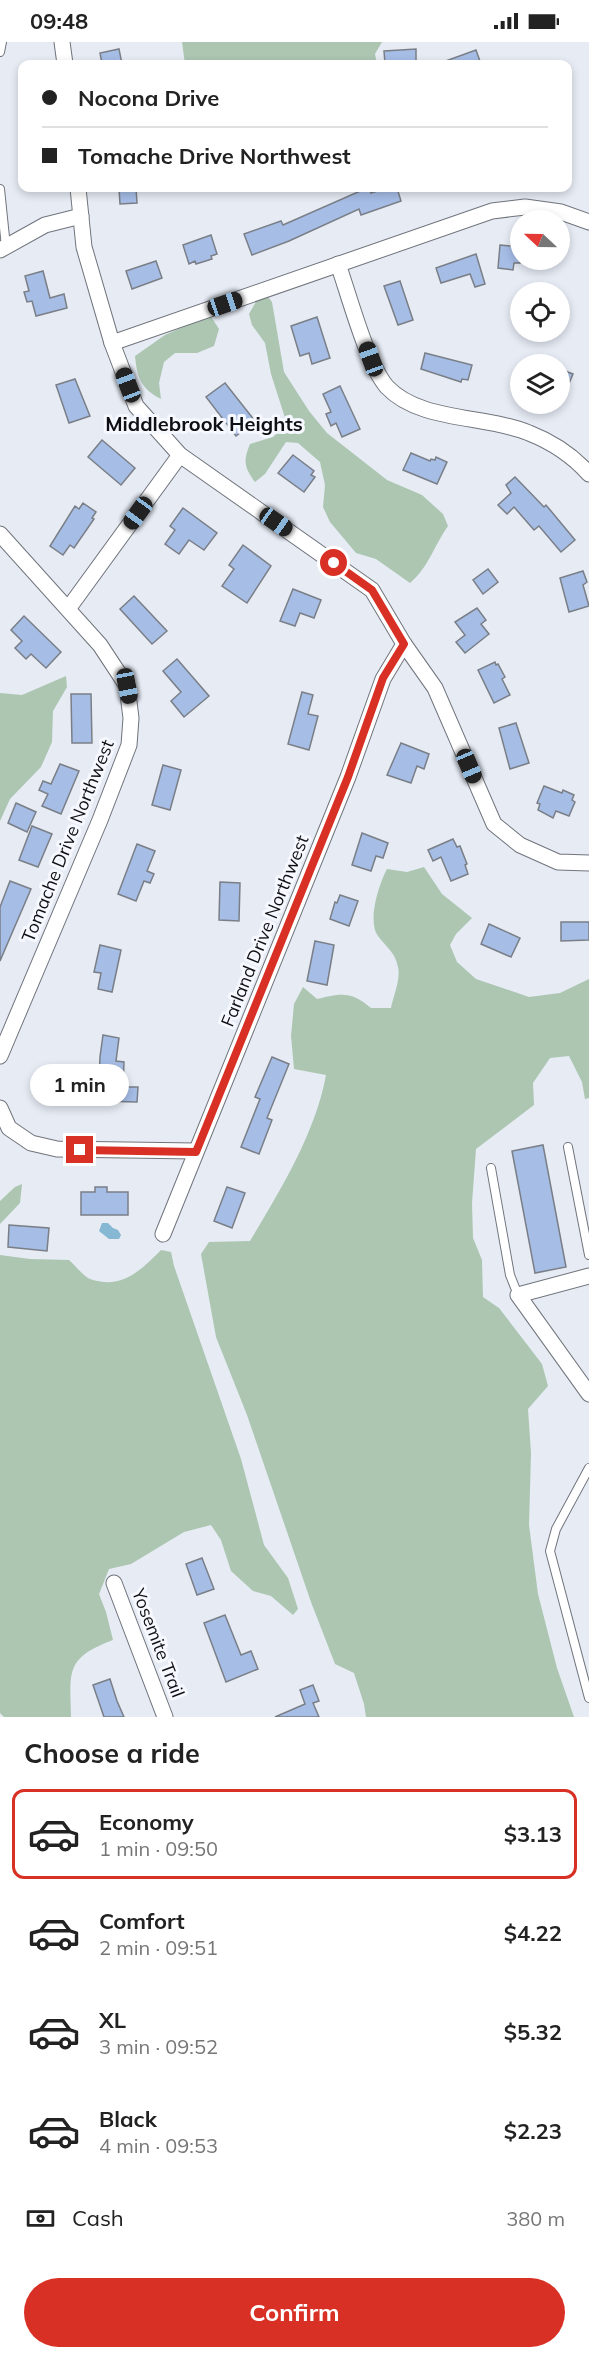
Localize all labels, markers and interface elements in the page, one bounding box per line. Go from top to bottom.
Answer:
text: 09:48 [30,7,88,35]
text: Nocona Drive [78,84,219,112]
text: Tomache Drive Northwest [78,142,351,170]
north arrow [510,210,570,270]
map controls [510,210,570,414]
button: locate [510,282,570,342]
car [205,290,245,318]
car [356,339,386,379]
button: layers [510,354,570,414]
car [113,365,143,405]
district label: Middlebrook Heights [105,411,303,436]
car [120,493,156,533]
car [256,504,296,540]
route start [320,549,347,576]
car [115,667,139,705]
street label: Tomache Drive Northwest [16,736,119,945]
car [454,746,484,786]
street label: Farland Drive Northwest [216,832,313,1030]
callout: 1 min [31,1063,130,1105]
text: 1 min [53,1072,106,1097]
route end [66,1136,93,1163]
street label: Yosemite Trail [127,1584,190,1700]
text: Choose a ride [24,1736,200,1770]
icon: car [27,1807,81,1861]
text: Economy [99,1808,194,1836]
text: $3.13 [504,1820,562,1848]
text: 1 min · 09:50 [99,1836,218,1861]
icon: car [27,1906,81,1960]
text: Comfort [99,1907,185,1935]
text: $4.22 [504,1919,562,1947]
text: 2 min · 09:51 [99,1935,218,1960]
icon: car [27,2005,81,2059]
text: XL [99,2006,126,2034]
text: $5.32 [504,2018,562,2046]
text: 3 min · 09:52 [99,2034,218,2059]
icon: car [27,2104,81,2158]
text: Black [99,2105,157,2133]
text: $2.23 [504,2117,562,2145]
text: 4 min · 09:53 [99,2133,218,2158]
icon: cash [24,2202,57,2235]
text: Cash [72,2204,124,2232]
text: 380 m [506,2206,565,2231]
button: Confirm [24,2278,565,2347]

